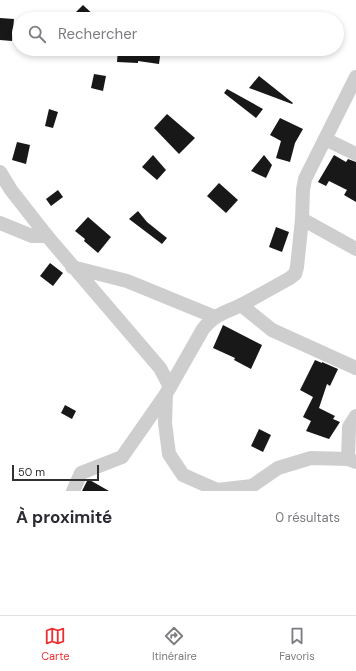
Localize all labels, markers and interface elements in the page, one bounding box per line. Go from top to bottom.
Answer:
search box [12,12,344,56]
icon: search [26,23,48,45]
text: Rechercher [58,24,137,44]
scale bar [12,463,99,482]
text: 50 m [18,465,45,479]
text: À proximité [16,506,112,528]
text: 0 résultats [275,509,340,526]
tab: Carte [41,625,70,663]
tab: Itinéraire [152,625,197,663]
tab: Favoris [279,625,315,663]

